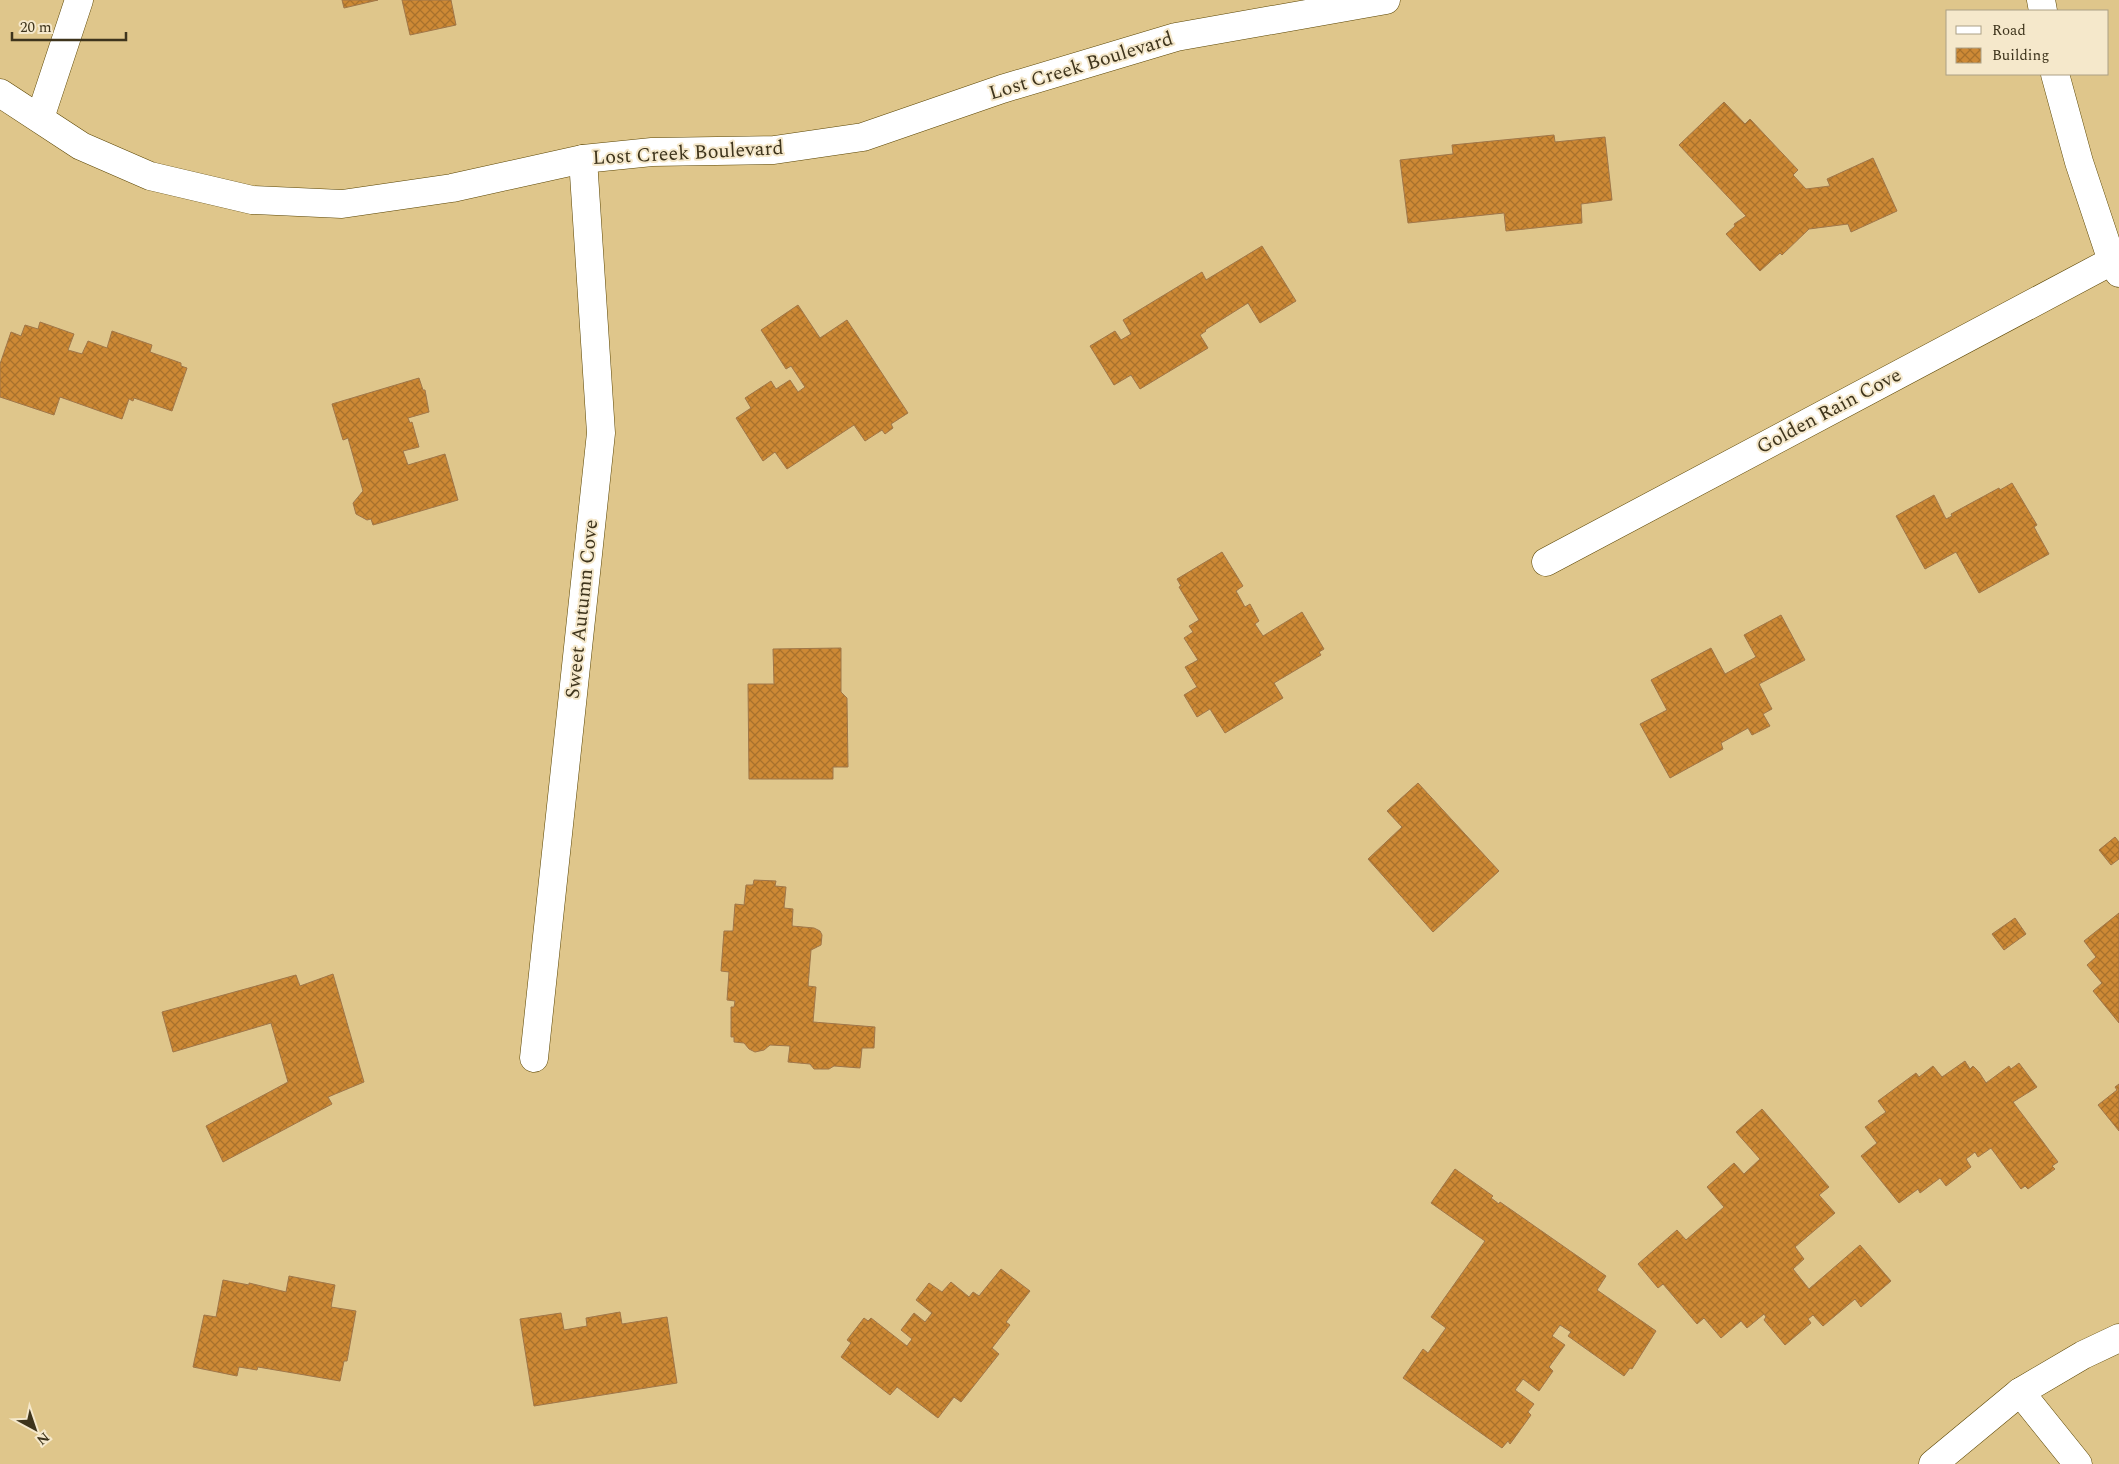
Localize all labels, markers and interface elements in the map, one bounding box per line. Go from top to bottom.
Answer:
scale bar [12,10,126,42]
legend [1946,10,2109,75]
text: 20 m [20,16,52,39]
text: Road [1992,19,2026,42]
street label: Lost Creek Boulevard [985,24,1177,108]
text: Building [1992,44,2049,67]
street label: Lost Creek Boulevard [592,133,784,173]
street label: Golden Rain Cove [1751,360,1907,462]
street label: Sweet Autumn Cove [558,518,606,700]
north arrow [10,1404,60,1454]
text: N [32,1427,54,1450]

